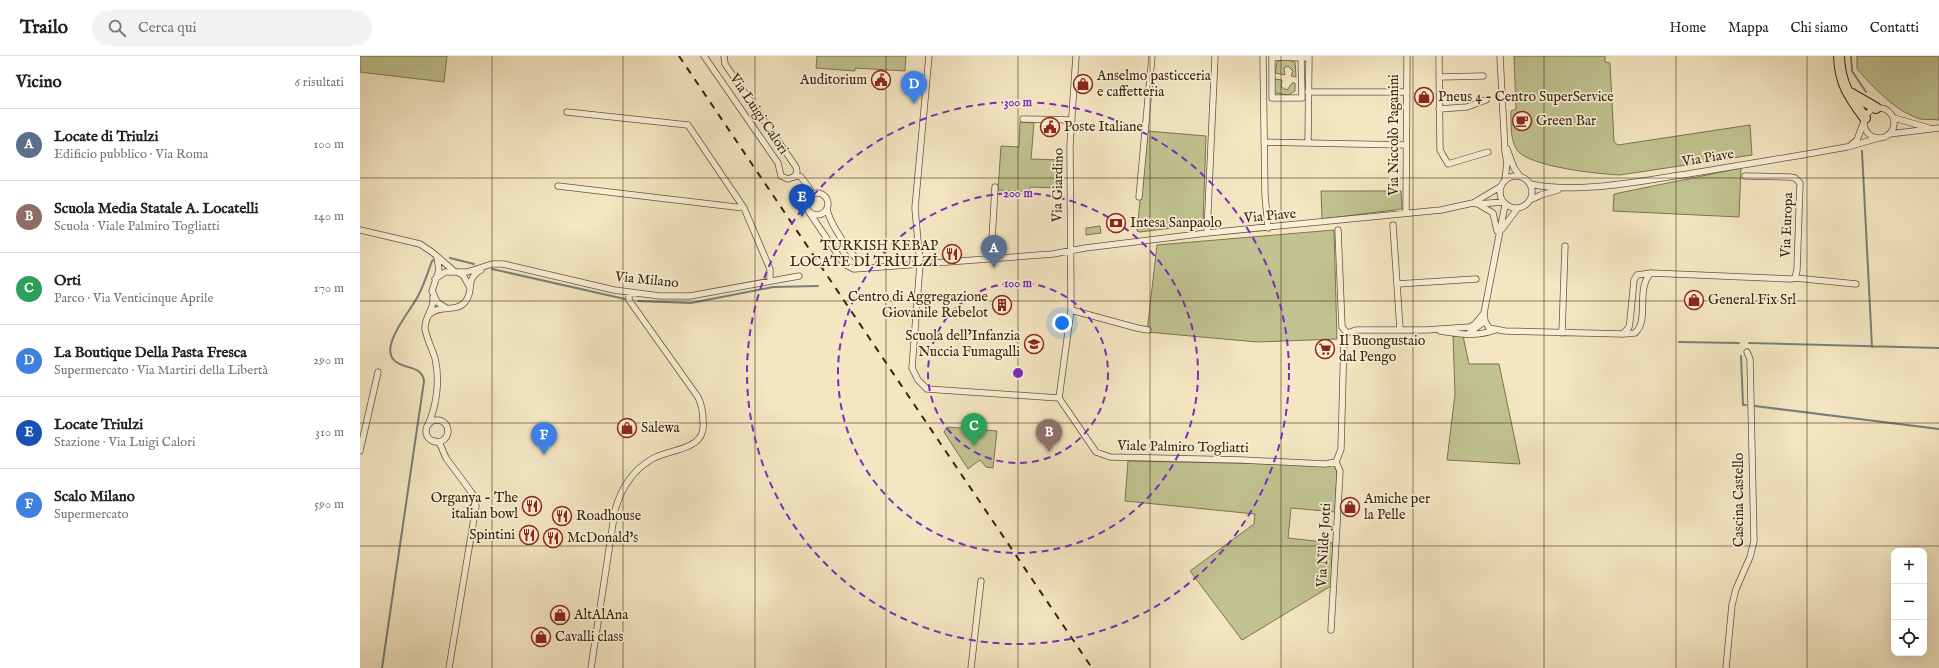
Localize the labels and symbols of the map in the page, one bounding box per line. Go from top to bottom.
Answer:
place label: Anselmo pasticceria e caffetteria [1096,67,1212,101]
street label: Via Luigi Calori [725,69,793,158]
public building icon: Auditorium [870,69,892,91]
place label: Auditorium [799,71,867,89]
pin: D [901,71,927,104]
shop icon: Anselmo pasticceria e caffetteria [1072,73,1094,95]
street label: Via Niccolò Paganini [1385,74,1403,197]
shop icon: Pneus 4 - Centro SuperService [1413,86,1435,108]
place label: Pneus 4 - Centro SuperService [1438,88,1614,106]
text: 300 m [1004,95,1033,110]
cafe icon: Green Bar [1511,110,1533,132]
place label: Green Bar [1536,112,1596,130]
public building icon: Poste Italiane [1039,116,1061,138]
place label: Poste Italiane [1064,118,1143,136]
street label: Via Piave [1680,145,1736,171]
street label: Via Giardino [1048,147,1068,223]
pin: E [789,184,815,217]
text: 200 m [1003,186,1033,201]
street label: Via Europa [1777,191,1797,259]
street label: Via Piave [1242,205,1297,227]
bank icon: Intesa Sanpaolo [1105,212,1127,234]
place label: Intesa Sanpaolo [1130,214,1222,232]
pin: A [981,235,1007,268]
place label: TURKISH KEBAP LOCATE Dİ TRİULZİ [790,237,938,271]
restaurant icon: TURKISH KEBAP LOCATE Dİ TRİULZİ [941,243,963,265]
street label: Via Milano [613,268,680,292]
text: 100 m [1004,276,1033,291]
place label: Centro di Aggregazione Giovanile Rebelot [848,288,989,322]
shop icon: General Fix Srl [1683,289,1705,311]
place label: General Fix Srl [1708,291,1796,309]
building icon: Centro di Aggregazione Giovanile Rebelot [991,294,1013,316]
your location [1052,313,1072,333]
place label: Scuola dell’Infanzia Nuccia Fumagalli [905,327,1021,361]
place label: Il Buongustaio dal Pengo [1339,332,1426,366]
school or university icon: Scuola dell’Infanzia Nuccia Fumagalli [1023,333,1045,355]
supermarket icon: Il Buongustaio dal Pengo [1314,338,1336,360]
centre of rings [1011,366,1025,380]
pin: C [961,413,987,446]
shop icon: Salewa [616,417,638,439]
place label: Salewa [641,419,681,437]
pin: B [1036,419,1062,452]
pin: F [531,422,557,455]
street label: Viale Palmiro Togliatti [1116,437,1249,457]
street label: Cascina Castello [1730,452,1748,547]
place label: Organya - The italian bowl [431,489,519,523]
place label: Amiche per la Pelle [1363,490,1430,524]
restaurant icon: Organya - The italian bowl [521,495,543,517]
shop icon: Amiche per la Pelle [1339,496,1361,518]
street label: Via Nilde Jotti [1313,502,1335,589]
restaurant icon: Roadhouse [551,505,573,527]
place label: Roadhouse [576,507,642,525]
restaurant icon: Spintini [518,524,540,546]
place label: Spintini [469,526,515,544]
restaurant icon: McDonald's [542,527,564,549]
place label: McDonald's [567,529,638,547]
shop icon: AltAlAna [549,604,571,626]
place label: AltAlAna [573,606,629,624]
shop icon: Cavalli class [530,626,552,648]
place label: Cavalli class [555,628,623,646]

